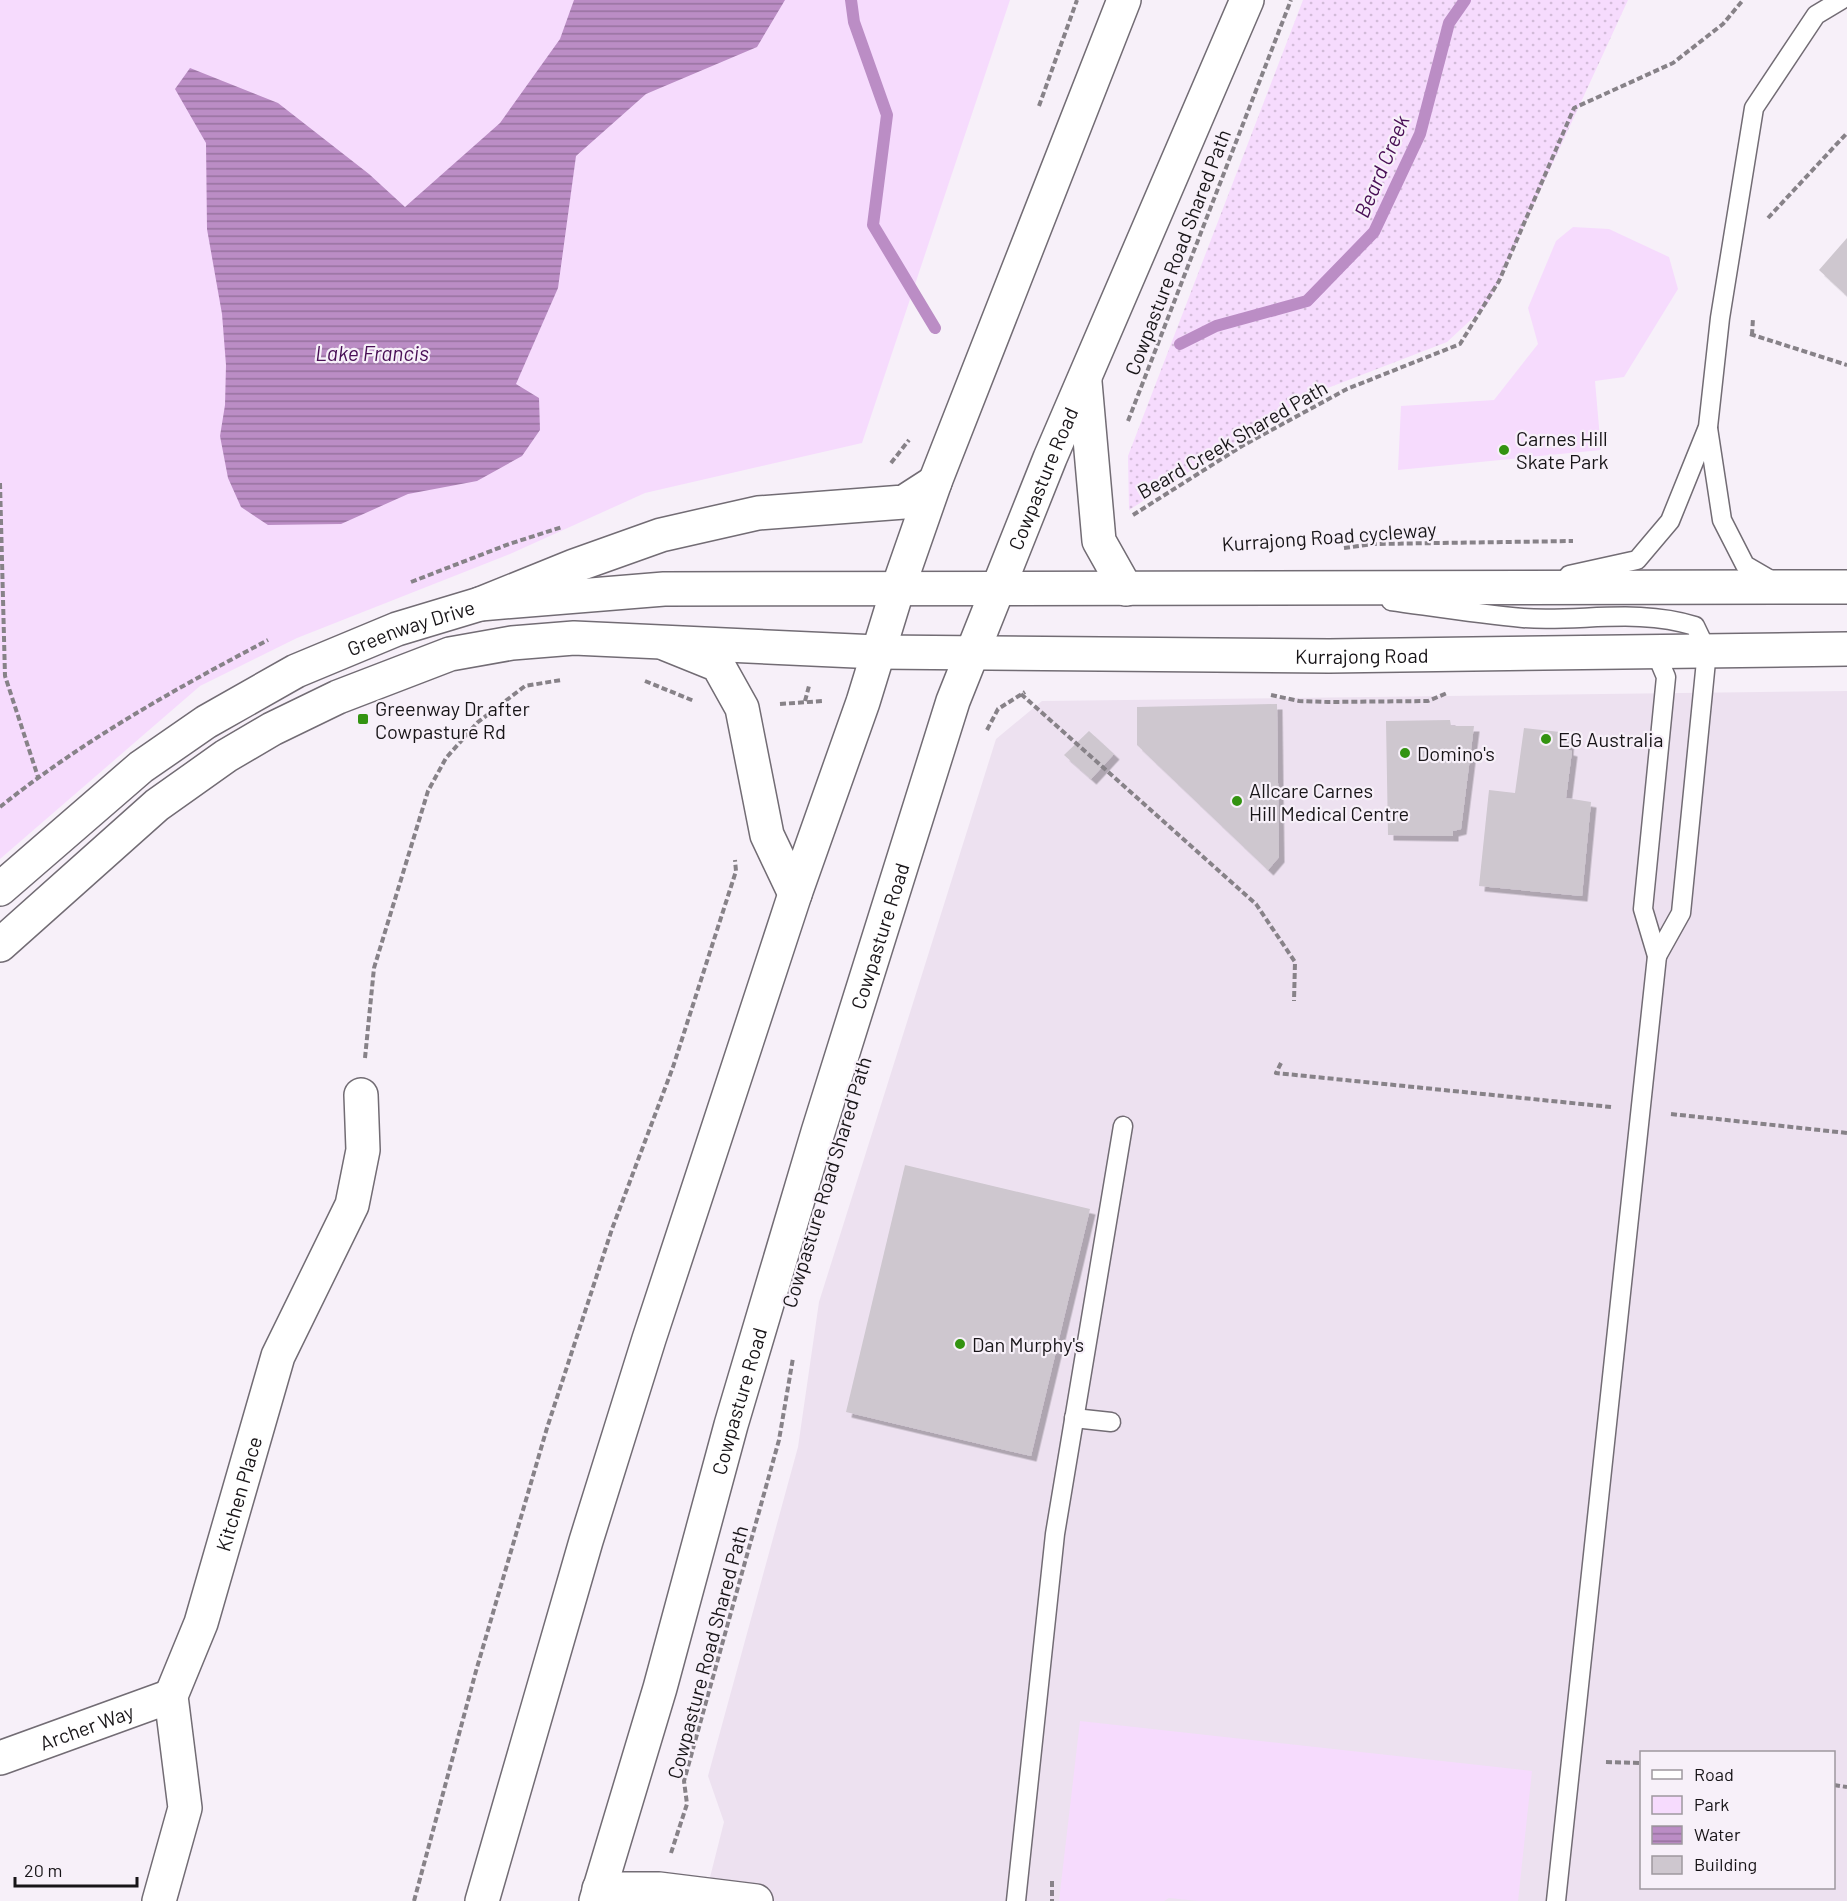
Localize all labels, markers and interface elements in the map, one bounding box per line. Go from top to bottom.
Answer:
water label: Beard Creek [1348,110,1414,221]
street label: Cowpasture Road Shared Path [1119,126,1235,378]
water label: Lake Francis [315,340,429,365]
street label: Beard Creek Shared Path [1133,375,1331,503]
street label: Cowpasture Road [1003,403,1082,553]
place label: Carnes Hill Skate Park [1516,426,1609,473]
marker: Carnes Hill Skate Park [1497,443,1511,457]
street label: Kurrajong Road cycleway [1221,517,1437,555]
street label: Greenway Drive [343,594,477,660]
street label: Kurrajong Road [1295,643,1429,668]
place label: Greenway Dr after Cowpasture Rd [375,696,530,743]
marker: Greenway Dr after Cowpasture Rd [356,712,370,726]
place label: EG Australia [1558,727,1663,751]
marker: EG Australia [1539,732,1553,746]
place label: Domino's [1417,741,1495,765]
marker: Domino's [1398,746,1412,760]
place label: Allcare Carnes Hill Medical Centre [1249,778,1409,825]
marker: Allcare Carnes Hill Medical Centre [1230,794,1244,808]
street label: Cowpasture Road [845,860,914,1012]
street label: Cowpasture Road Shared Path [776,1054,876,1310]
street label: Cowpasture Road [706,1325,771,1477]
place label: Dan Murphy's [972,1332,1084,1356]
marker: Dan Murphy's [953,1337,967,1351]
street label: Kitchen Place [210,1433,266,1554]
street label: Cowpasture Road Shared Path [662,1523,752,1781]
street label: Archer Way [36,1699,137,1755]
legend [1640,1751,1835,1889]
text: Road [1694,1763,1734,1785]
text: Park [1694,1793,1729,1815]
text: Water [1694,1823,1741,1845]
scale bar [15,1850,136,1888]
text: Building [1694,1853,1757,1875]
text: 20 m [24,1859,62,1881]

